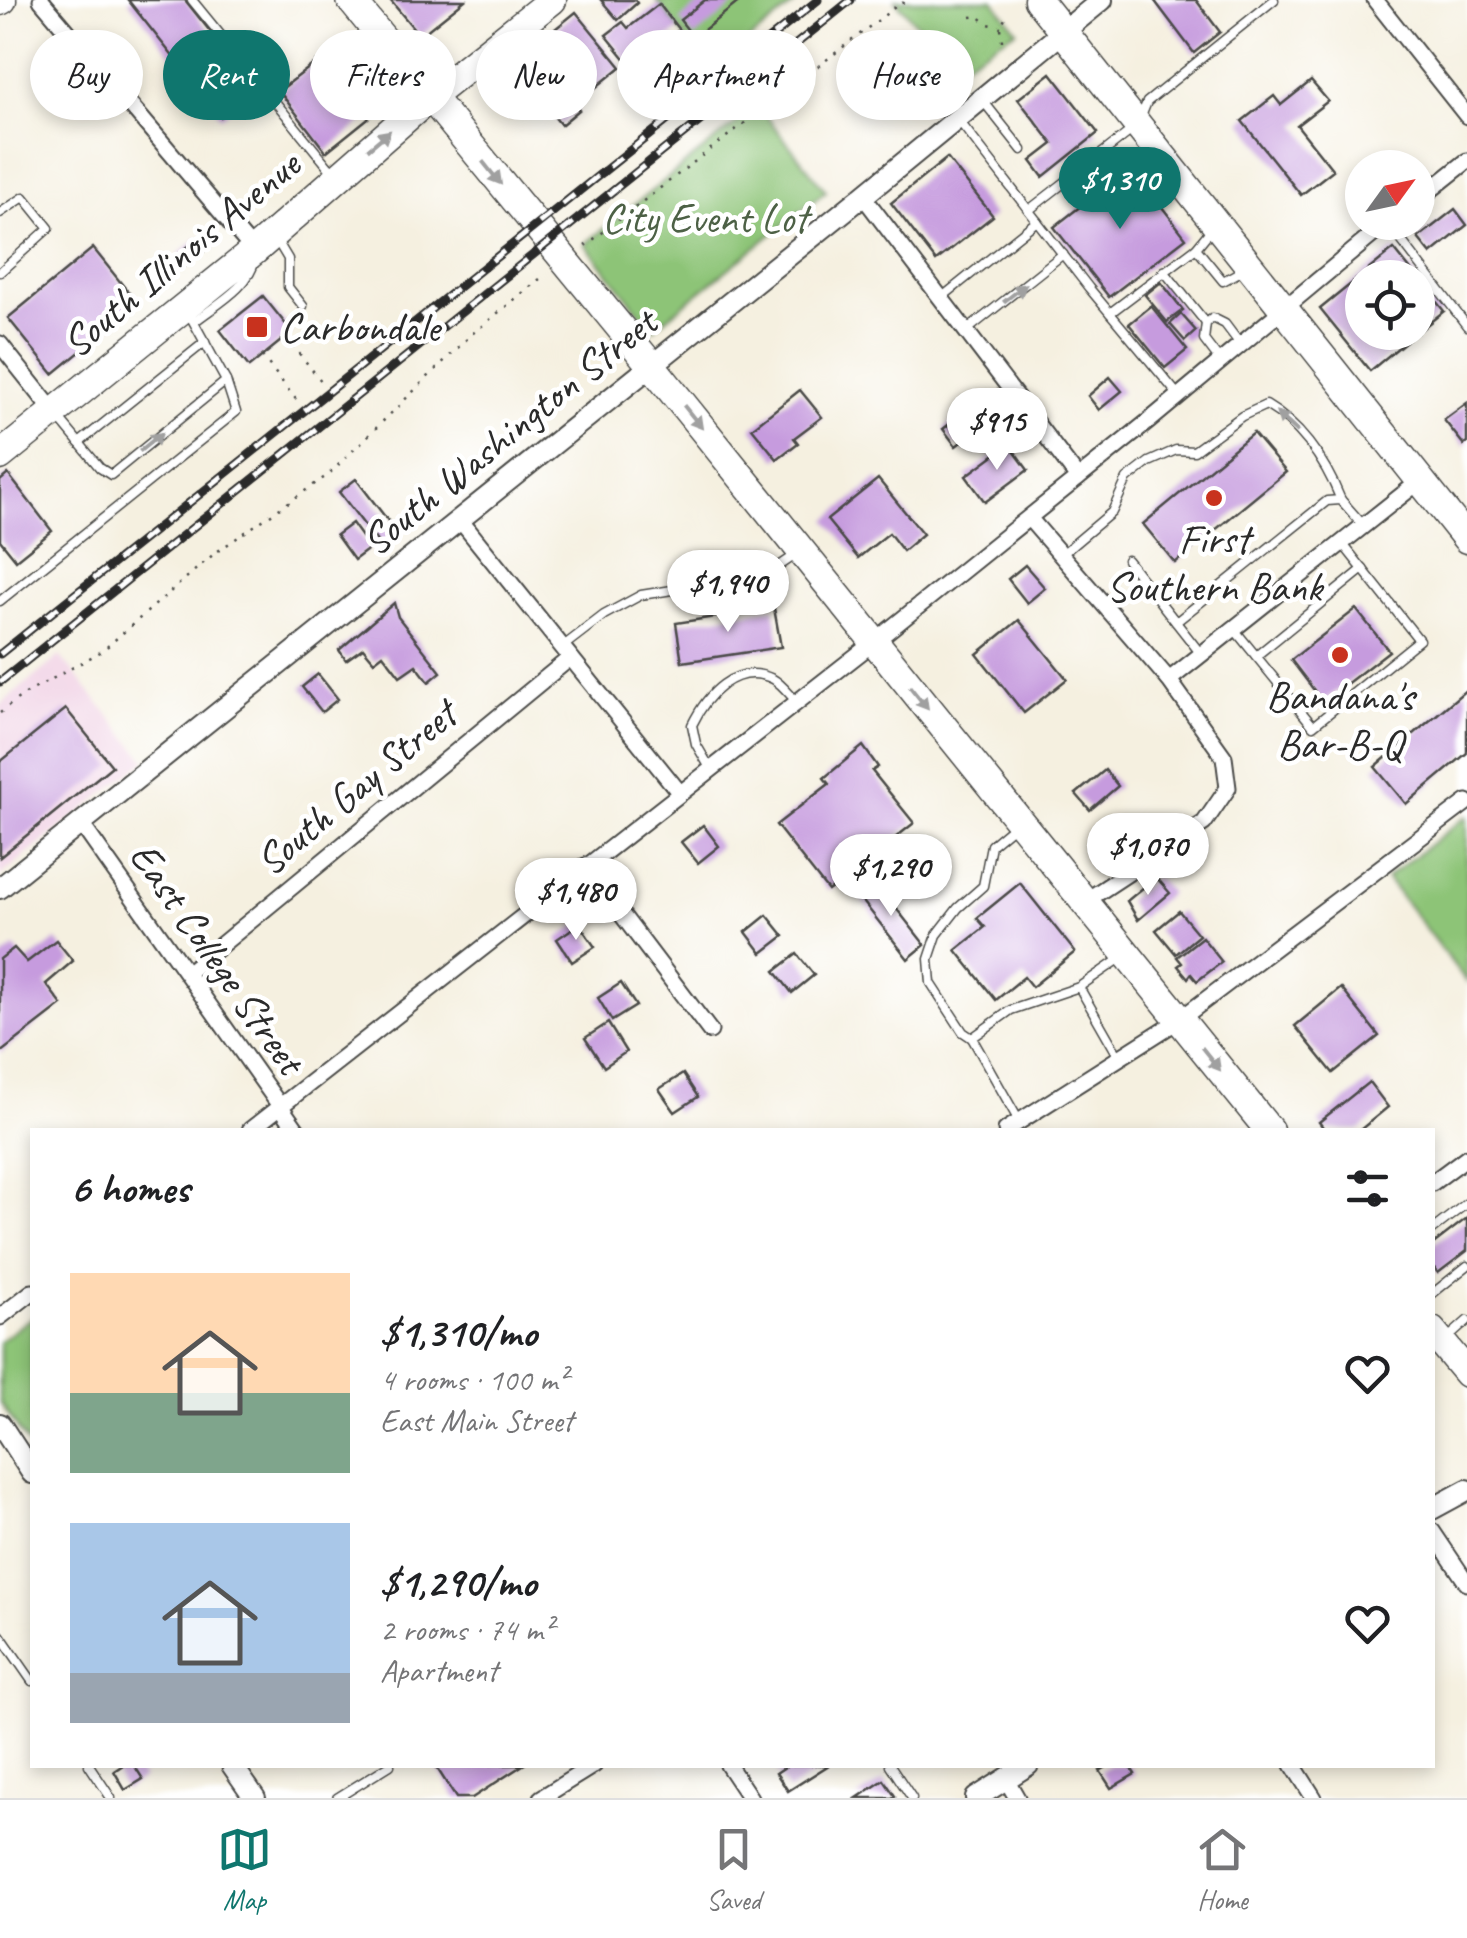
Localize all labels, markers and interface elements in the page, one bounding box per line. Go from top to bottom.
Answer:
chip: Buy [30,30,143,120]
chip: Rent [163,30,290,120]
chip: Filters [310,30,456,120]
chip: New [476,30,597,120]
chip: Apartment [617,30,816,120]
chip: House [836,30,974,120]
one-way arrow [367,130,392,151]
street label: South Illinois Avenue [51,137,313,369]
pin: $1,310 [1039,147,1201,232]
north arrow [1345,150,1435,240]
map controls [1345,150,1435,350]
text: $1,310 [1081,159,1159,200]
one-way arrow [481,160,502,185]
park label: City Event Lot [602,192,813,245]
button: locate [1345,260,1435,350]
one-way arrow [1002,283,1027,304]
street label: South Washington Street [351,294,671,567]
place label: Carbondale [280,301,443,354]
marker: Carbondale [244,314,270,340]
pin: $915 [938,388,1056,473]
text: $915 [969,400,1025,441]
one-way arrow [682,404,703,430]
one-way arrow [1275,411,1300,433]
one-way arrow [139,432,164,453]
marker: First Southern Bank [1203,487,1225,509]
place label: First Southern Bank [1106,513,1324,614]
pin: $1,940 [647,550,809,635]
text: $1,940 [689,562,767,603]
marker: Bandana's Bar-B-Q [1329,644,1351,666]
place label: Bandana's Bar-B-Q [1266,670,1418,771]
street label: South Gay Street [245,685,471,887]
one-way arrow [908,685,929,710]
pin: $1,070 [1067,813,1229,898]
text: $1,070 [1109,825,1187,866]
street label: East College Street [118,832,319,1087]
pin: $1,290 [810,834,972,919]
text: $1,290 [852,846,930,887]
pin: $1,480 [495,858,657,943]
text: $1,480 [537,870,615,911]
one-way arrow [1200,1047,1221,1072]
icon: filters [1340,1161,1395,1216]
text: 6 homes [70,1162,189,1215]
text: $1,310/mo [380,1306,537,1359]
icon: home [150,1313,270,1433]
icon: heart [1340,1346,1395,1401]
text: 4 rooms · 100 m² [380,1359,567,1400]
text: East Main Street [380,1400,573,1441]
text: $1,290/mo [380,1556,536,1609]
icon: home [150,1563,270,1683]
icon: heart [1340,1596,1395,1651]
text: 2 rooms · 74 m² [380,1609,553,1650]
text: Apartment [380,1650,498,1691]
tab: Map [217,1822,272,1917]
tab: Saved [706,1822,761,1917]
tab: Home [1195,1822,1250,1917]

